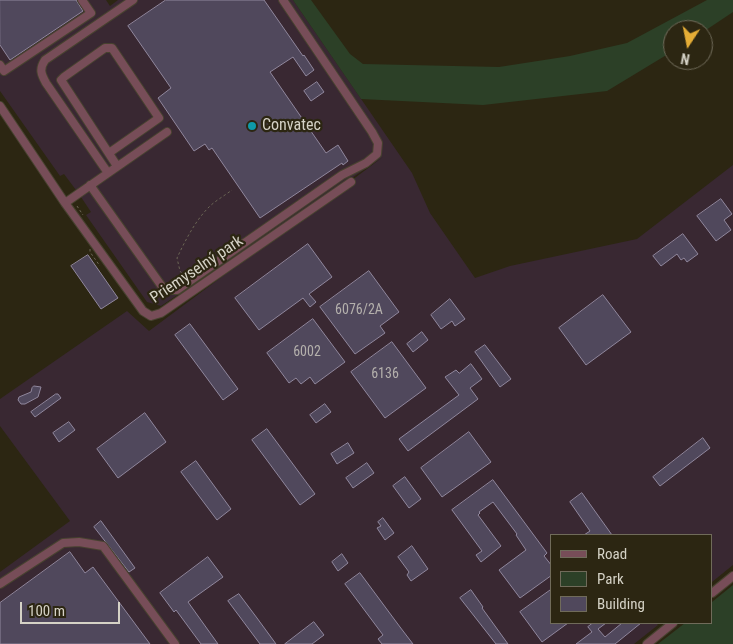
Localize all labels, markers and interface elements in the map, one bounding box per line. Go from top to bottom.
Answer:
north arrow [663,20,713,70]
text: N [680,50,691,67]
place label: Convatec [262,116,321,136]
marker: Convatec [246,120,258,132]
street label: Priemyselný park [147,232,247,308]
house number: 6076/2A [335,302,383,318]
house number: 6002 [293,344,321,360]
house number: 6136 [371,366,399,382]
legend [550,534,713,624]
text: Road [597,545,627,563]
text: Park [597,570,624,588]
scale bar [22,592,122,624]
text: Building [597,595,645,613]
text: 100 m [28,602,65,620]

